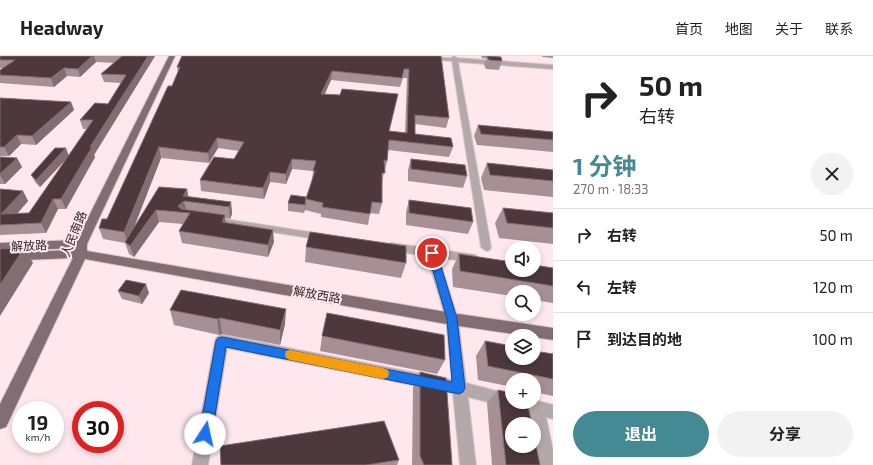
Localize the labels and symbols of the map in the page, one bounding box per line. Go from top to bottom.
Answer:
street label: 人民南路 [58,209,89,259]
pin [415,236,449,270]
street label: 解放路 [11,237,47,253]
street label: 解放西路 [292,283,342,305]
speed limit sign: 30 [72,401,124,453]
position arrow [184,413,226,455]

